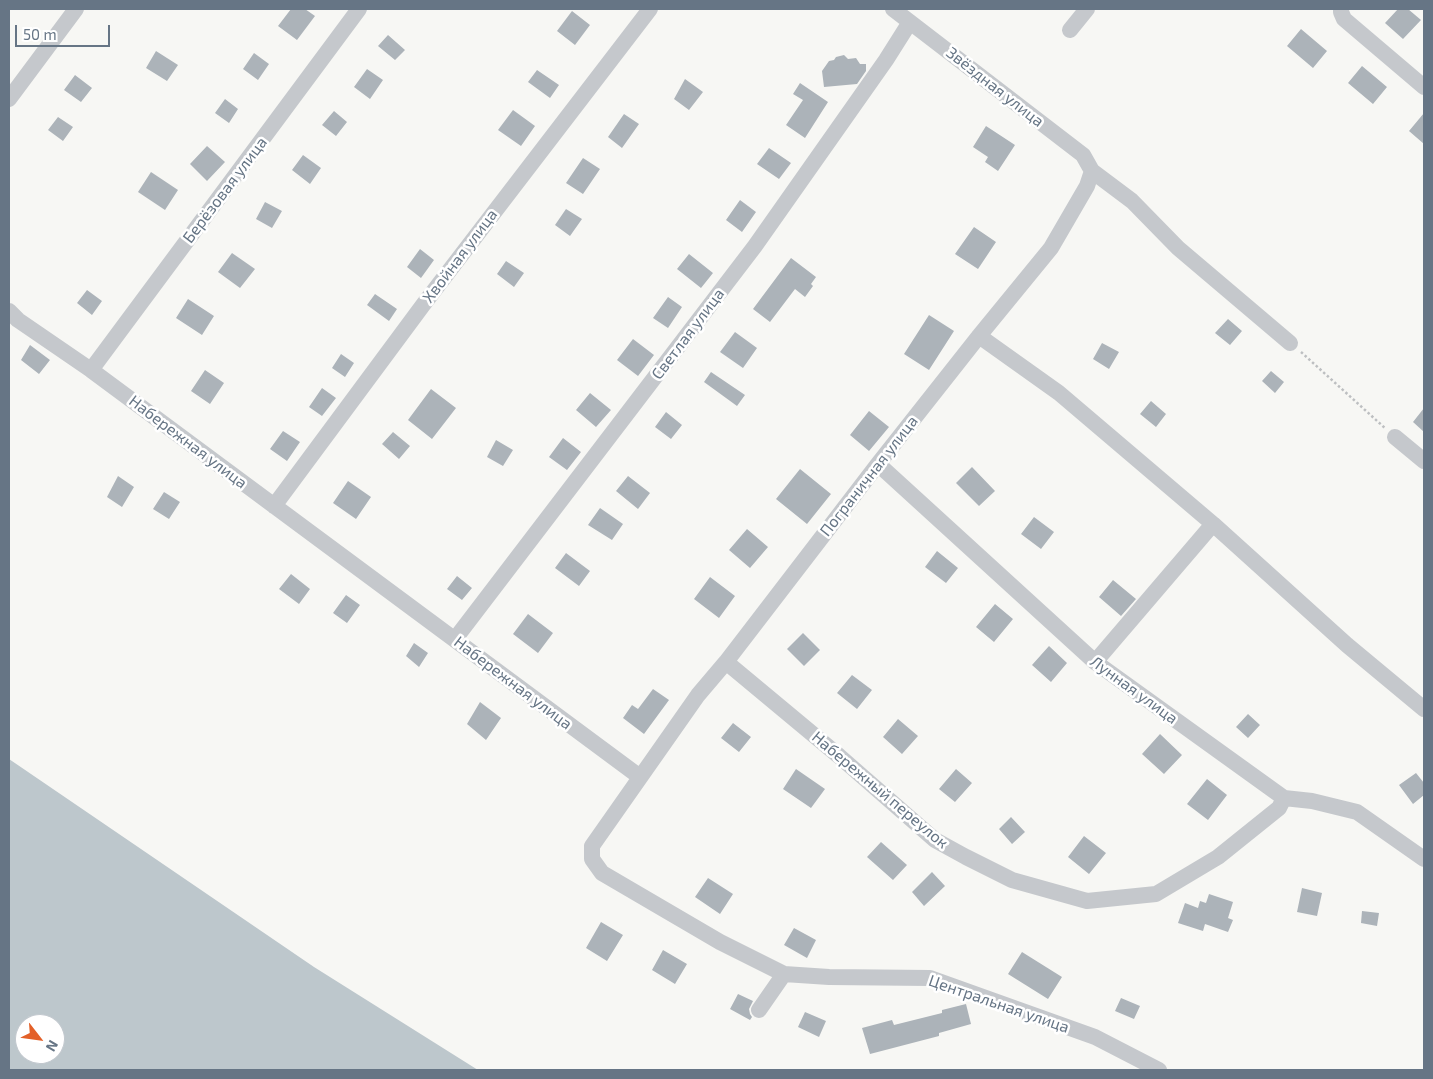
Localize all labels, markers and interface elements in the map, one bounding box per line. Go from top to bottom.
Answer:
scale bar [18,15,112,47]
text: 50 m [23,25,57,43]
street label: Звёздная улица [942,43,1048,131]
street label: Берёзовая улица [179,133,271,247]
street label: Хвойная улица [419,205,501,307]
street label: Светлая улица [648,285,728,383]
street label: Набережная улица [125,391,251,493]
street label: Пограничная улица [816,412,922,540]
street label: Набережная улица [450,632,576,734]
street label: Лунная улица [1087,652,1181,728]
street label: Набережный переулок [808,727,952,853]
street label: Центральная улица [926,971,1072,1037]
north arrow [15,1014,65,1064]
text: N [43,1038,62,1055]

